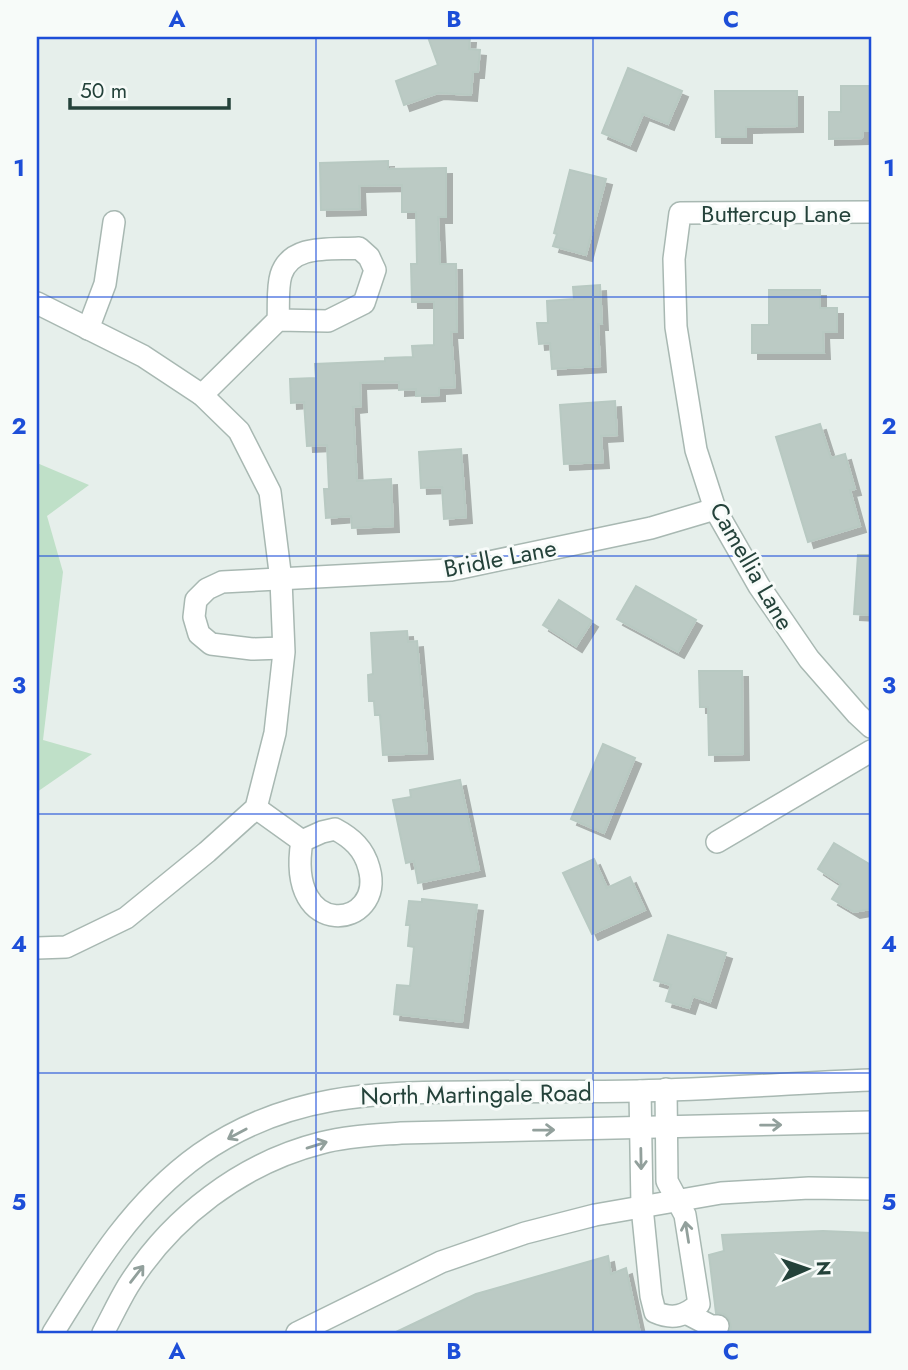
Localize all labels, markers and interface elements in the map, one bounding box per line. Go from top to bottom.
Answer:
text: A [168,2,186,36]
text: B [446,2,462,36]
text: C [723,2,739,36]
scale bar [70,66,229,110]
text: 50 m [80,76,127,106]
text: 1 [13,151,25,185]
text: 1 [883,151,895,185]
street label: Buttercup Lane [701,196,851,231]
text: 2 [11,409,27,443]
text: 2 [881,409,897,443]
street label: Camellia Lane [701,496,803,636]
street label: Bridle Lane [441,530,559,586]
text: 3 [12,668,26,702]
text: 3 [882,668,896,702]
text: 4 [11,927,27,961]
text: 4 [881,927,897,961]
street label: North Martingale Road [360,1074,592,1114]
one-way arrow [759,1118,782,1131]
one-way arrow [532,1123,555,1136]
one-way arrow [227,1127,247,1141]
one-way arrow [306,1137,328,1150]
one-way arrow [635,1147,648,1170]
text: 5 [12,1185,26,1219]
text: 5 [882,1185,896,1219]
one-way arrow [681,1221,694,1244]
north arrow [772,1234,842,1304]
text: N [810,1260,837,1276]
one-way arrow [129,1266,144,1284]
text: A [168,1334,186,1368]
text: B [446,1334,462,1368]
text: C [723,1334,739,1368]

